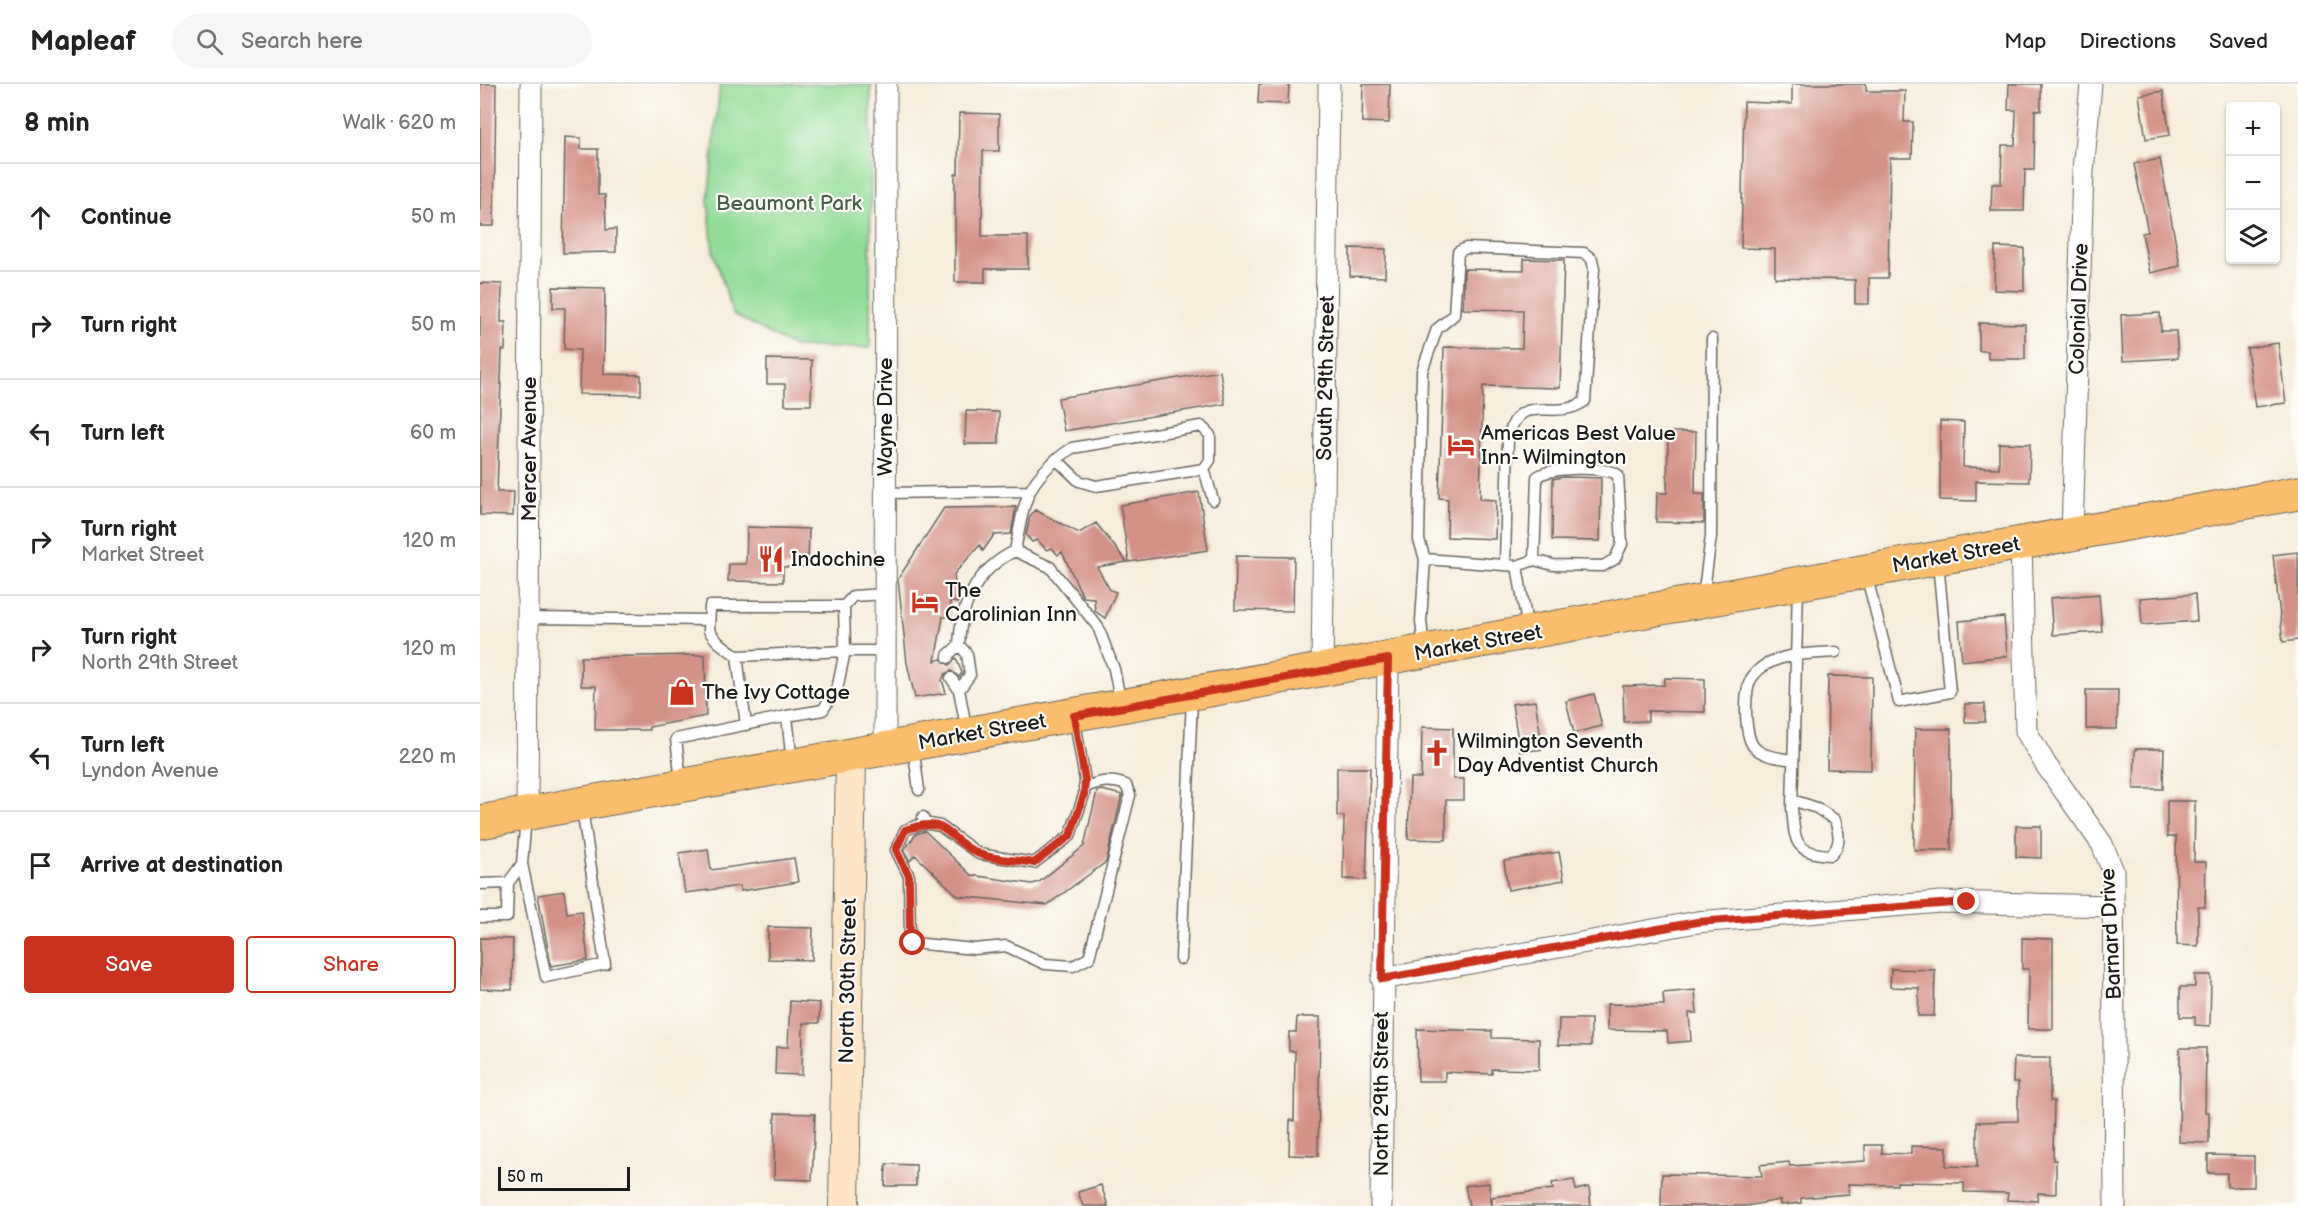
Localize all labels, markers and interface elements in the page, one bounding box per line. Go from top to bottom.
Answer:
search box [172,14,592,68]
text: Mapleaf [30,25,136,58]
icon: search [193,25,226,58]
text: Search here [241,28,363,55]
text: Map [2004,29,2047,54]
text: Directions [2080,29,2176,54]
text: Saved [2209,29,2268,54]
map controls [2226,102,2280,264]
button: + [2226,102,2280,156]
text: 8 min [24,108,90,139]
text: Walk · 620 m [343,111,456,135]
button: − [2226,156,2280,210]
park label: Beaumont Park [716,191,863,216]
icon: ahead [24,201,57,234]
text: Continue [81,204,171,231]
text: 50 m [411,205,456,229]
button: layers [2226,210,2280,264]
street label: Colonial Drive [2064,243,2094,375]
street label: South 29th Street [1312,295,1340,461]
icon: right [24,309,57,342]
text: Turn right [81,312,177,339]
text: 50 m [411,313,456,337]
street label: Wayne Drive [873,358,898,476]
street label: Mercer Avenue [517,376,542,522]
icon: left [24,417,57,450]
text: Turn left [81,420,165,447]
text: 60 m [410,421,456,445]
place label: Americas Best Value Inn- Wilmington [1481,421,1676,470]
hotel icon: Americas Best Value Inn- Wilmington [1446,430,1476,460]
text: Turn right [81,516,177,543]
icon: right [24,525,57,558]
text: 120 m [403,529,456,553]
street label: Market Street [1890,531,2022,579]
text: Market Street [81,543,204,567]
restaurant icon: Indochine [756,544,786,574]
place label: Indochine [791,547,885,572]
place label: The Carolinian Inn [945,578,1077,627]
hotel icon: The Carolinian Inn [910,587,940,617]
street label: Market Street [1412,619,1544,667]
text: Turn right [81,624,177,651]
icon: right [24,633,57,666]
text: 120 m [403,637,456,661]
text: North 29th Street [81,651,238,675]
shop icon: The Ivy Cottage [667,677,697,707]
place label: The Ivy Cottage [702,680,850,705]
street label: Market Street [916,708,1048,756]
place label: Wilmington Seventh Day Adventist Church [1457,729,1658,778]
text: Turn left [81,732,165,759]
church icon: Wilmington Seventh Day Adventist Church [1422,738,1452,768]
icon: left [24,741,57,774]
text: 220 m [399,745,456,769]
text: Lyndon Avenue [81,759,219,783]
icon: arrive [24,849,57,882]
text: Arrive at destination [81,852,283,879]
street label: Barnard Drive [2095,868,2127,1000]
route end [1953,888,1979,914]
street label: North 30th Street [834,897,862,1064]
route start [899,929,925,955]
button: Save [24,936,234,993]
button: Share [246,936,456,993]
street label: North 29th Street [1369,1011,1394,1176]
scale bar [498,1164,630,1192]
text: 50 m [507,1168,543,1187]

